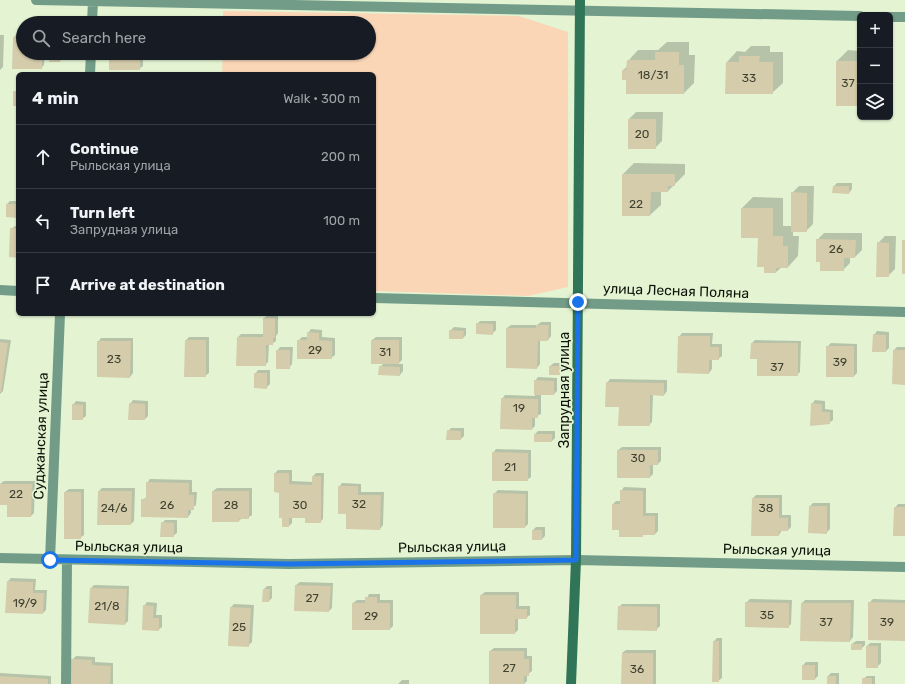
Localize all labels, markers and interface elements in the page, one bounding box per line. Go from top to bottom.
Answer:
map controls [857,12,893,120]
button: + [857,12,893,48]
search box [16,16,376,60]
icon: search [30,27,52,49]
text: Search here [62,29,146,47]
button: − [857,48,893,84]
house number: 18/31 [638,68,668,82]
house number: 33 [742,71,756,85]
house number: 37 [841,76,855,90]
button: layers [857,84,893,120]
text: 4 min [32,88,79,108]
text: Walk · 300 m [283,91,360,106]
house number: 20 [635,127,649,141]
text: Continue [70,140,139,158]
icon: ahead [32,146,54,168]
text: 200 m [321,149,360,164]
text: Рыльская улица [70,158,171,173]
house number: 22 [629,197,643,211]
text: Turn left [70,204,135,222]
icon: left [32,210,54,232]
text: 100 m [323,213,360,228]
text: Запрудная улица [70,222,178,237]
house number: 26 [829,242,843,256]
icon: arrive [32,274,54,296]
text: Arrive at destination [70,276,225,294]
street label: улица Лесная Поляна [603,280,749,302]
route end [569,293,587,311]
street label: Запрудная улица [556,332,573,448]
house number: 29 [308,343,322,357]
house number: 31 [379,345,391,359]
house number: 23 [107,352,121,366]
house number: 39 [833,355,847,369]
house number: 37 [770,360,784,374]
street label: Суджанская улица [30,372,52,500]
house number: 19 [513,401,525,415]
house number: 30 [631,451,645,465]
house number: 21 [504,460,516,474]
house number: 22 [9,487,23,501]
house number: 32 [352,497,366,511]
house number: 26 [160,498,174,512]
house number: 28 [224,498,238,512]
house number: 30 [293,498,307,512]
house number: 24/6 [101,501,127,515]
house number: 38 [759,501,773,515]
street label: Рыльская улица [75,538,183,556]
street label: Рыльская улица [398,538,506,556]
street label: Рыльская улица [723,541,831,559]
route start [41,551,59,569]
house number: 27 [305,591,319,605]
house number: 19/9 [13,596,37,610]
house number: 21/8 [94,599,120,613]
house number: 35 [760,608,774,622]
house number: 29 [364,609,378,623]
house number: 37 [819,615,833,629]
house number: 39 [880,615,894,629]
house number: 25 [232,620,246,634]
house number: 27 [502,661,516,675]
house number: 36 [630,662,644,676]

